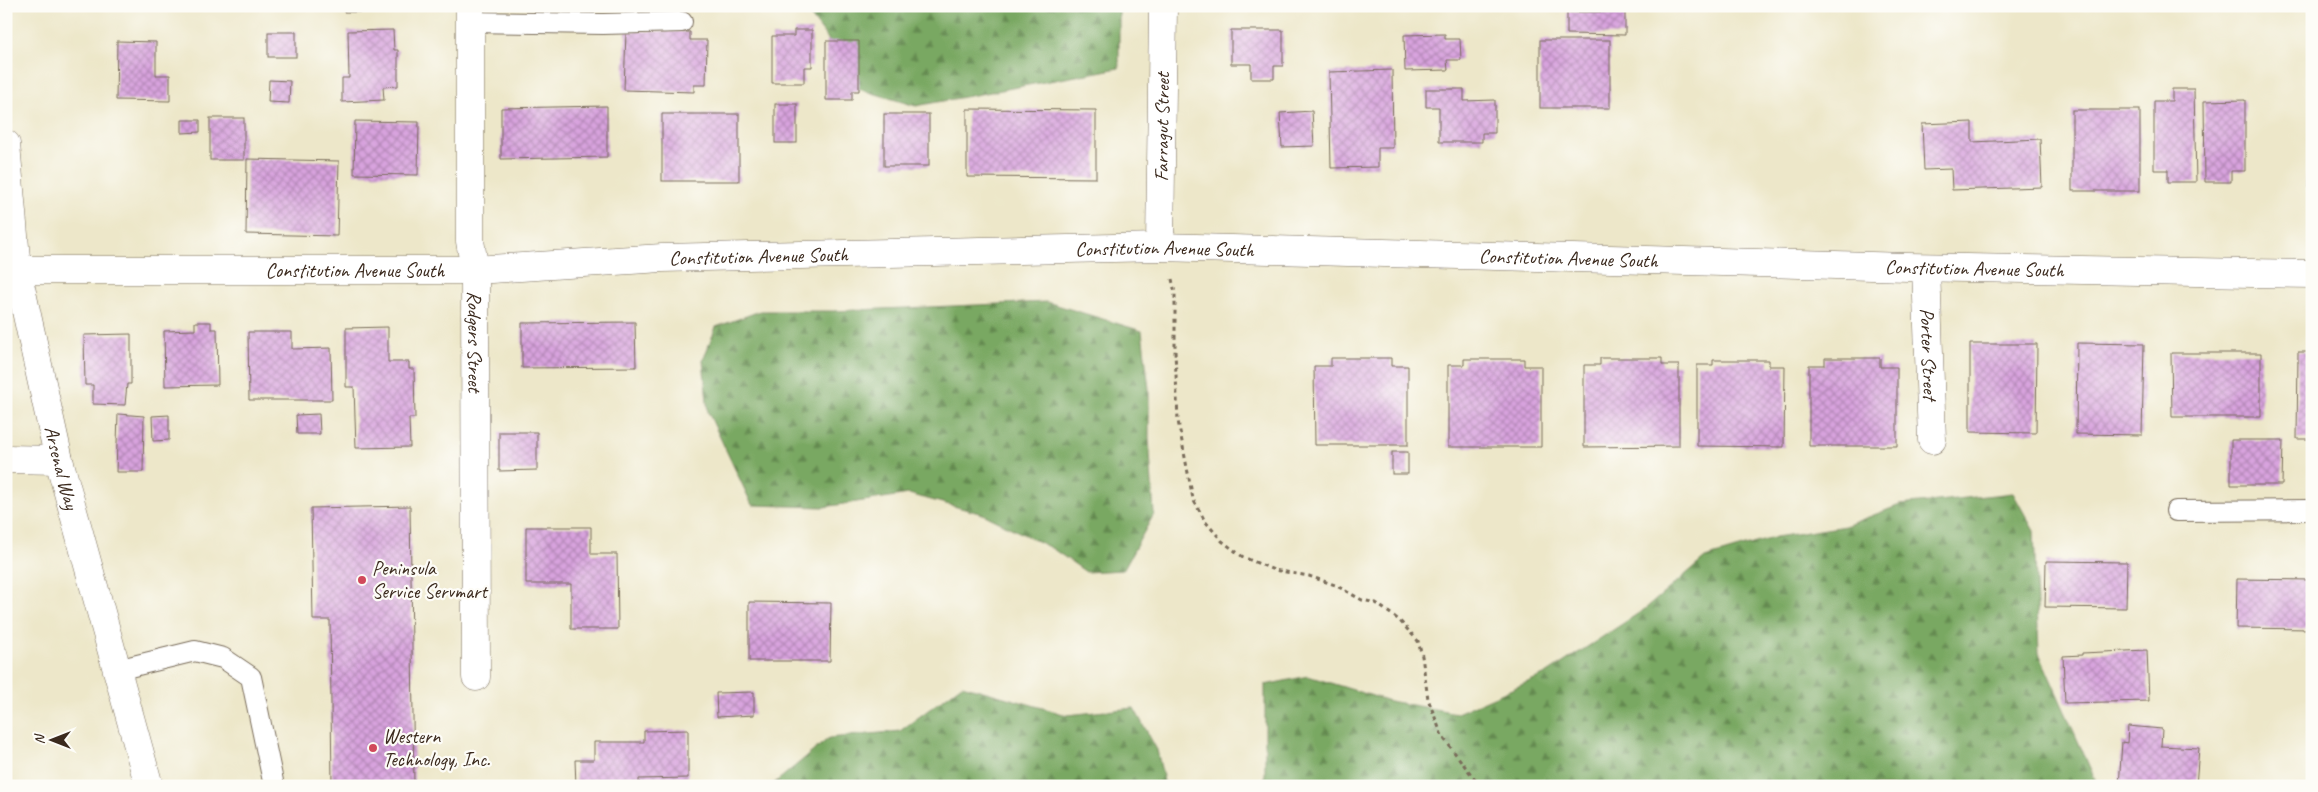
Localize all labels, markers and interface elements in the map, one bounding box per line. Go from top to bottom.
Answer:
street label: Farragut Street [1148,70,1175,182]
street label: Constitution Avenue South [1075,234,1255,262]
street label: Constitution Avenue South [669,241,849,270]
street label: Constitution Avenue South [1479,243,1659,273]
street label: Constitution Avenue South [1885,254,2065,282]
street label: Constitution Avenue South [266,258,445,283]
street label: Rodgers Street [463,291,488,395]
street label: Porter Street [1915,308,1943,404]
street label: Arsenal Way [39,424,85,513]
place label: Peninsula Service Servmart [372,556,489,604]
marker: Peninsula Service Servmart [356,574,368,586]
north arrow [28,714,78,764]
place label: Western Technology, Inc. [383,724,490,772]
text: N [31,733,48,744]
marker: Western Technology, Inc. [367,742,379,754]

